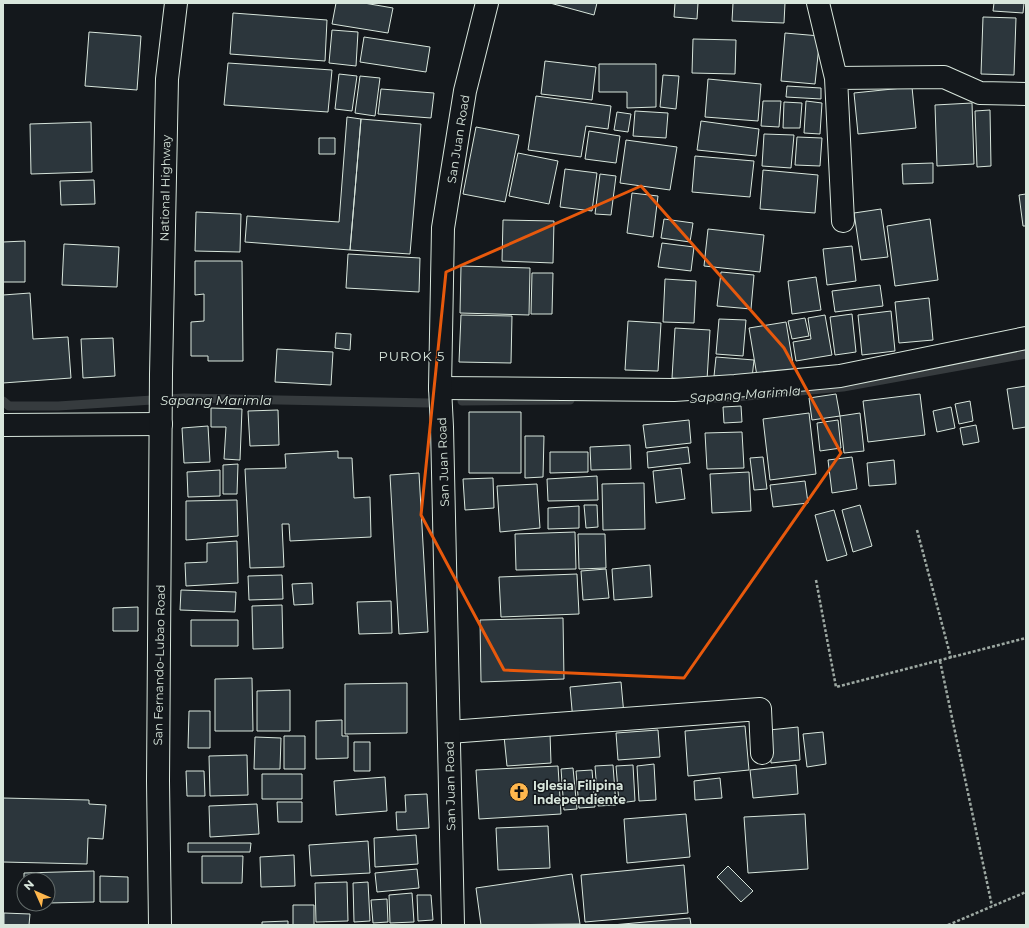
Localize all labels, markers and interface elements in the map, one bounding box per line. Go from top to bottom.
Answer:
street label: San Juan Road [444,94,472,184]
street label: National Highway [157,134,173,242]
district label: PUROK 5 [379,348,445,364]
water label: Sapang Marimla [689,382,801,406]
water label: Sapang Marimla [160,392,272,408]
street label: San Juan Road [434,417,452,507]
street label: San Fernando-Lubao Road [150,584,168,746]
street label: San Juan Road [442,741,458,831]
place label: Iglesia Filipina Independiente [533,778,626,807]
church icon: Iglesia Filipina Independiente [508,781,530,803]
north arrow [16,872,56,912]
text: N [21,877,37,893]

